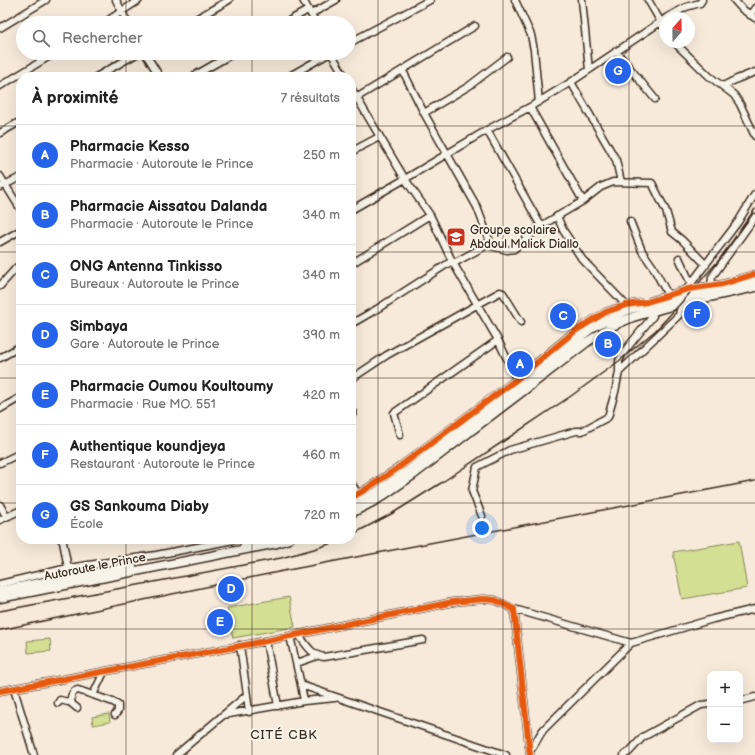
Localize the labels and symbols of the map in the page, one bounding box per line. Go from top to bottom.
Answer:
north arrow [659,12,695,48]
pin: G [605,56,631,86]
place label: Groupe scolaire Abdoul Malick Diallo [470,223,579,252]
school or university icon: Groupe scolaire Abdoul Malick Diallo [445,226,467,248]
pin: F [684,299,710,329]
pin: C [550,301,576,331]
pin: B [595,329,621,359]
pin: A [507,349,533,379]
your location [472,518,492,538]
street label: Autoroute le Prince [43,550,147,584]
pin: D [218,574,244,604]
pin: E [207,607,233,637]
district label: CITÉ CBK [250,727,318,743]

